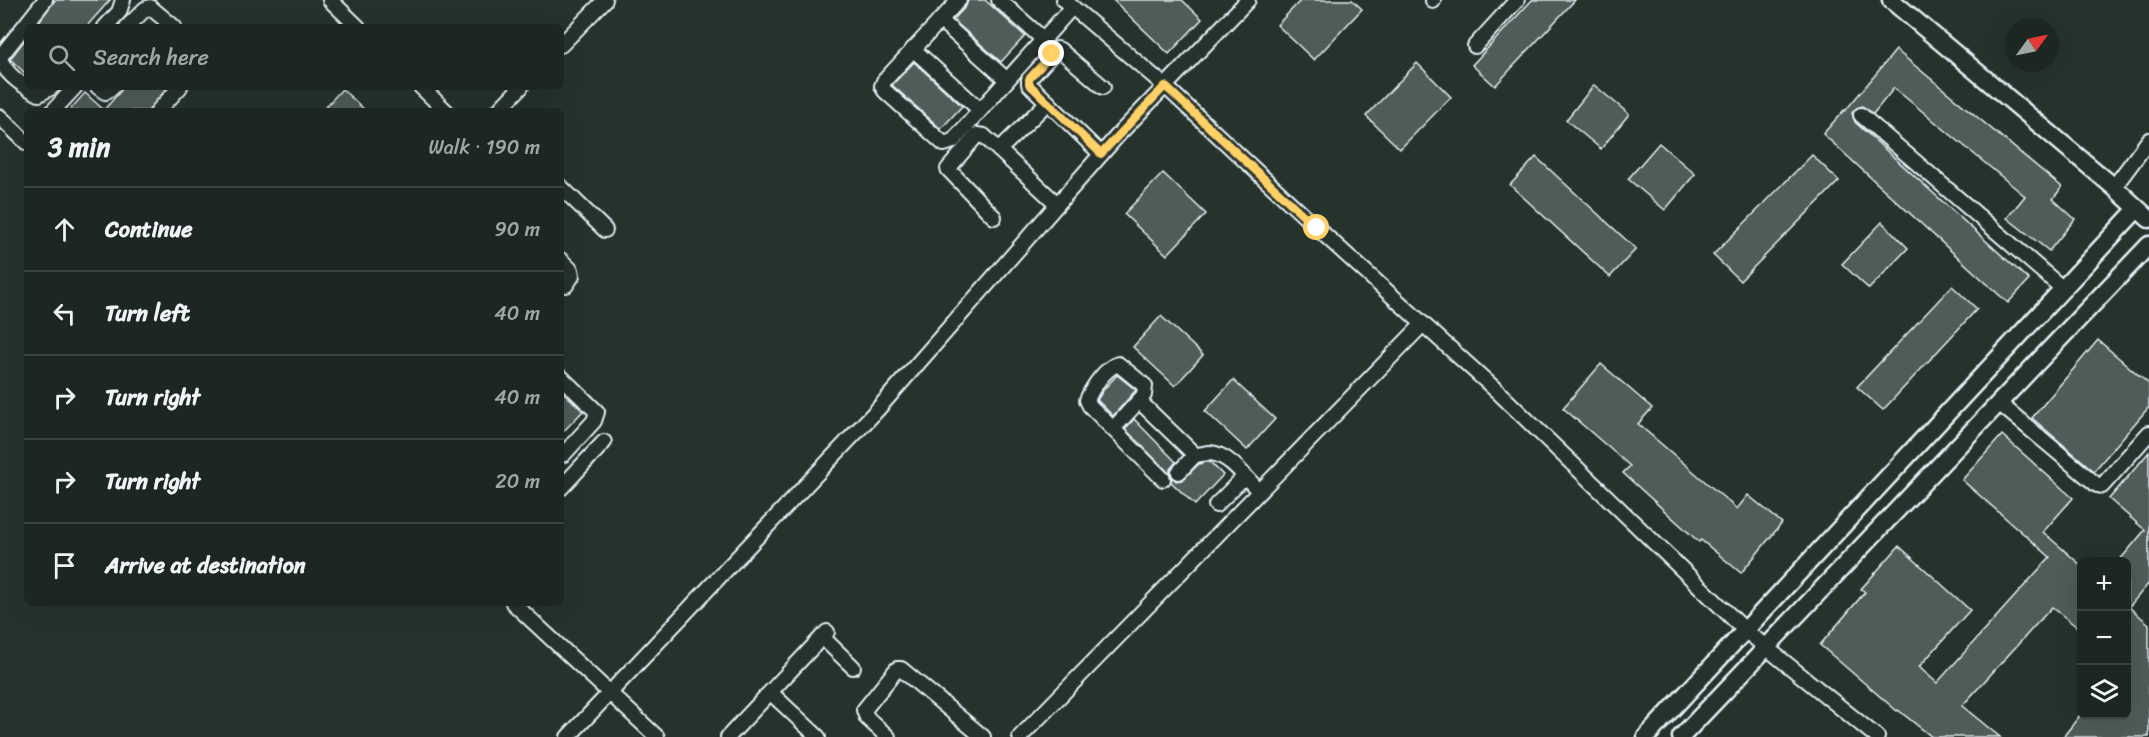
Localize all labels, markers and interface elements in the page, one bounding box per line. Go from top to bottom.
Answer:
north arrow [2005,18,2059,72]
search box [24,24,564,90]
text: Search here [93,38,209,77]
route end [1038,40,1064,66]
icon: search [45,41,78,74]
text: 3 min [48,124,110,170]
text: Walk · 190 m [428,130,540,165]
text: Continue [105,210,193,249]
text: 90 m [495,212,540,247]
icon: ahead [48,213,81,246]
route start [1303,214,1329,240]
text: Turn left [105,294,190,333]
text: 40 m [494,296,540,331]
icon: left [48,297,81,330]
text: Turn right [105,378,200,417]
text: 40 m [494,380,540,415]
icon: right [48,381,81,414]
text: Turn right [105,462,200,501]
text: 20 m [495,464,540,499]
icon: right [48,465,81,498]
text: Arrive at destination [105,546,306,585]
icon: arrive [48,549,81,582]
map controls [2077,557,2131,719]
button: + [2077,557,2131,611]
button: − [2077,611,2131,665]
button: layers [2077,665,2131,719]

